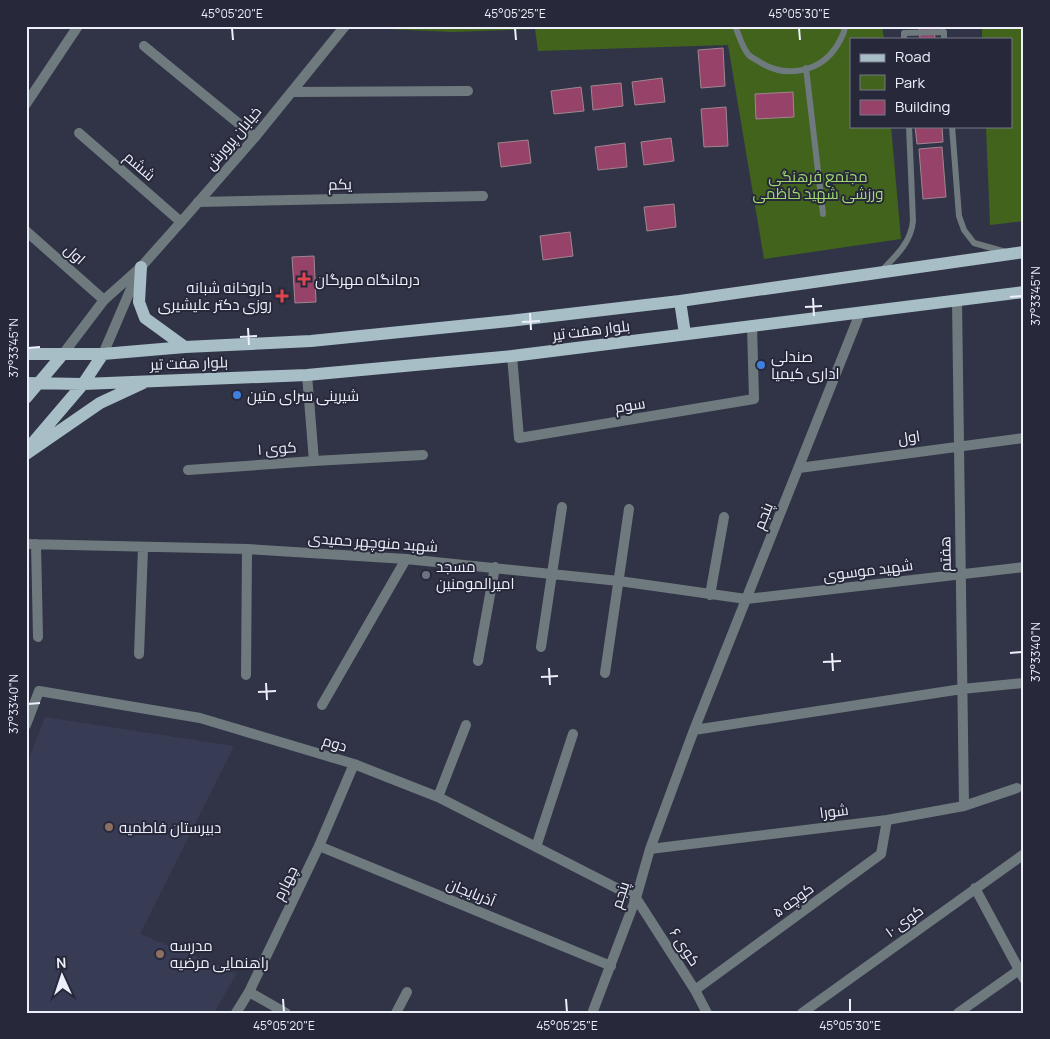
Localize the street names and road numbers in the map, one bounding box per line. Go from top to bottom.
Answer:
street label: خیابان پرورش [200,102,266,174]
street label: ششم [120,147,160,185]
street label: یکم [328,173,352,195]
street label: اول [60,239,90,269]
street label: بلوار هفت تیر [550,315,631,345]
street label: بلوار هفت تیر [149,351,228,375]
street label: سوم [613,392,647,418]
street label: اول [897,425,921,449]
street label: کوی ۱ [257,436,297,460]
street label: پنجم [748,499,778,533]
street label: شهبد منوچهر حمیدی [307,527,439,557]
street label: هفتم [934,536,956,572]
street label: شهید موسوی [822,554,914,586]
street label: دوم [320,729,350,757]
street label: شورا [818,799,850,823]
street label: چهارم [268,862,302,904]
street label: آذربایجان [443,873,499,911]
street label: کوچه ۵ [768,878,818,922]
street label: پنجم [606,879,634,911]
street label: کوی ۱۰ [880,900,928,942]
street label: کوی ۶ [665,924,705,970]

